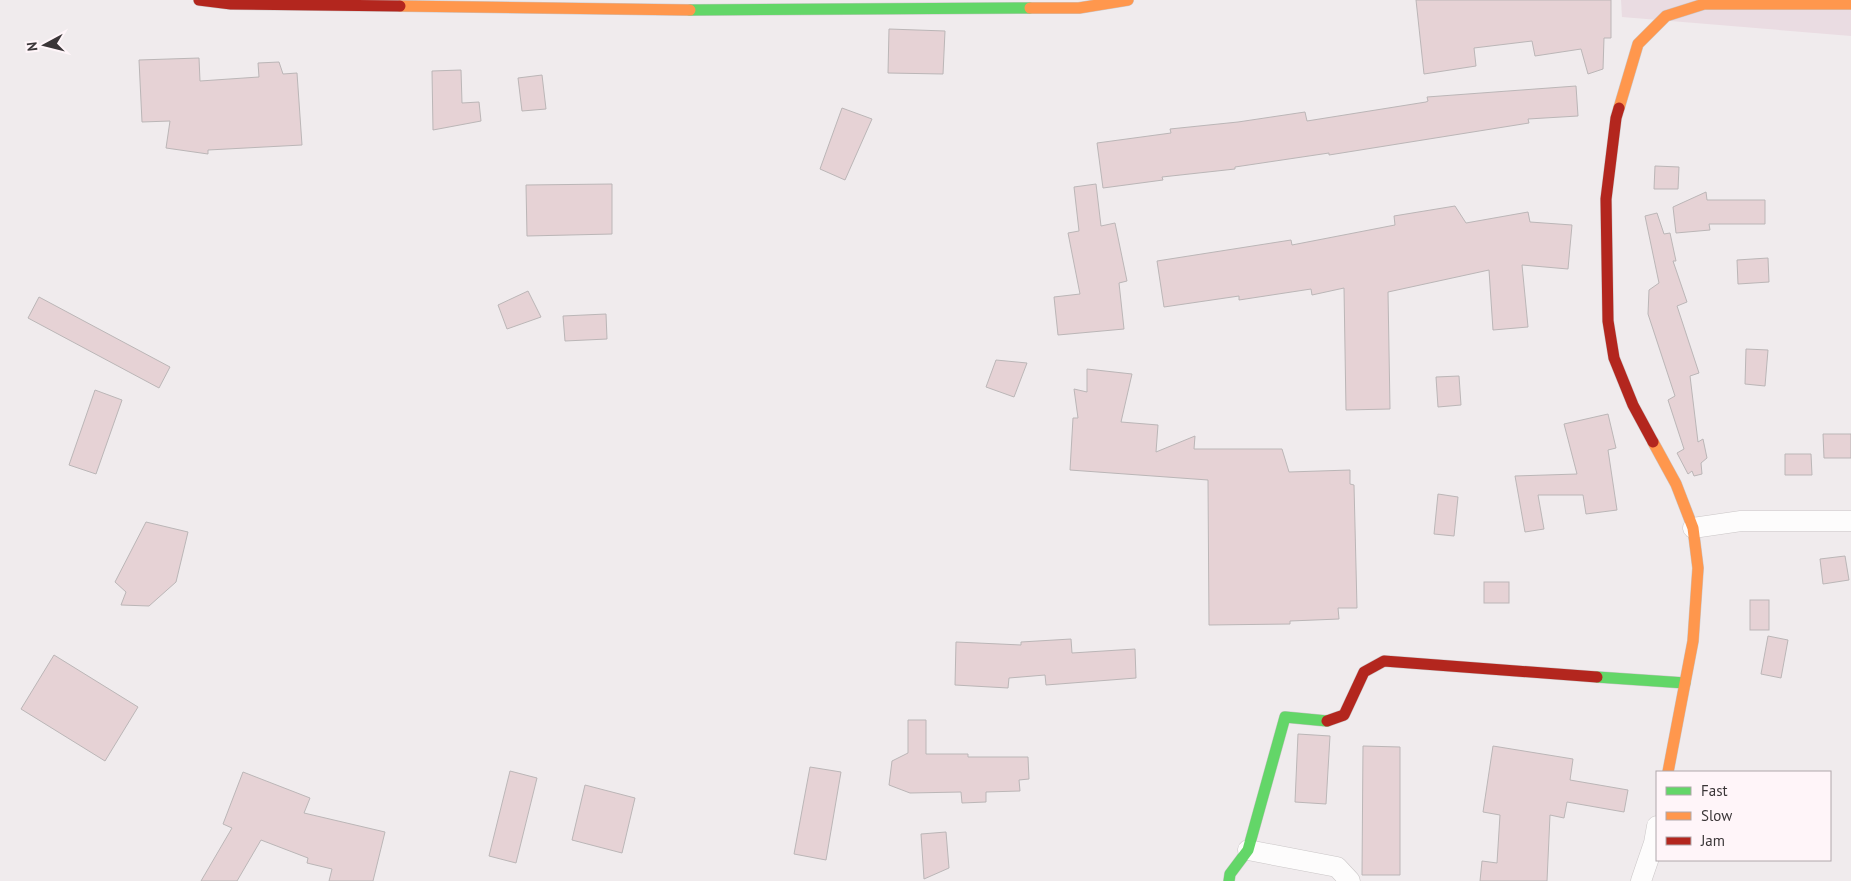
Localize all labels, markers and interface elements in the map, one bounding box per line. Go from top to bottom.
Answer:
north arrow [20,20,70,70]
text: N [23,41,42,52]
legend [1656,771,1831,861]
text: Fast [1701,781,1728,800]
text: Slow [1701,806,1732,825]
text: Jam [1700,831,1725,850]

